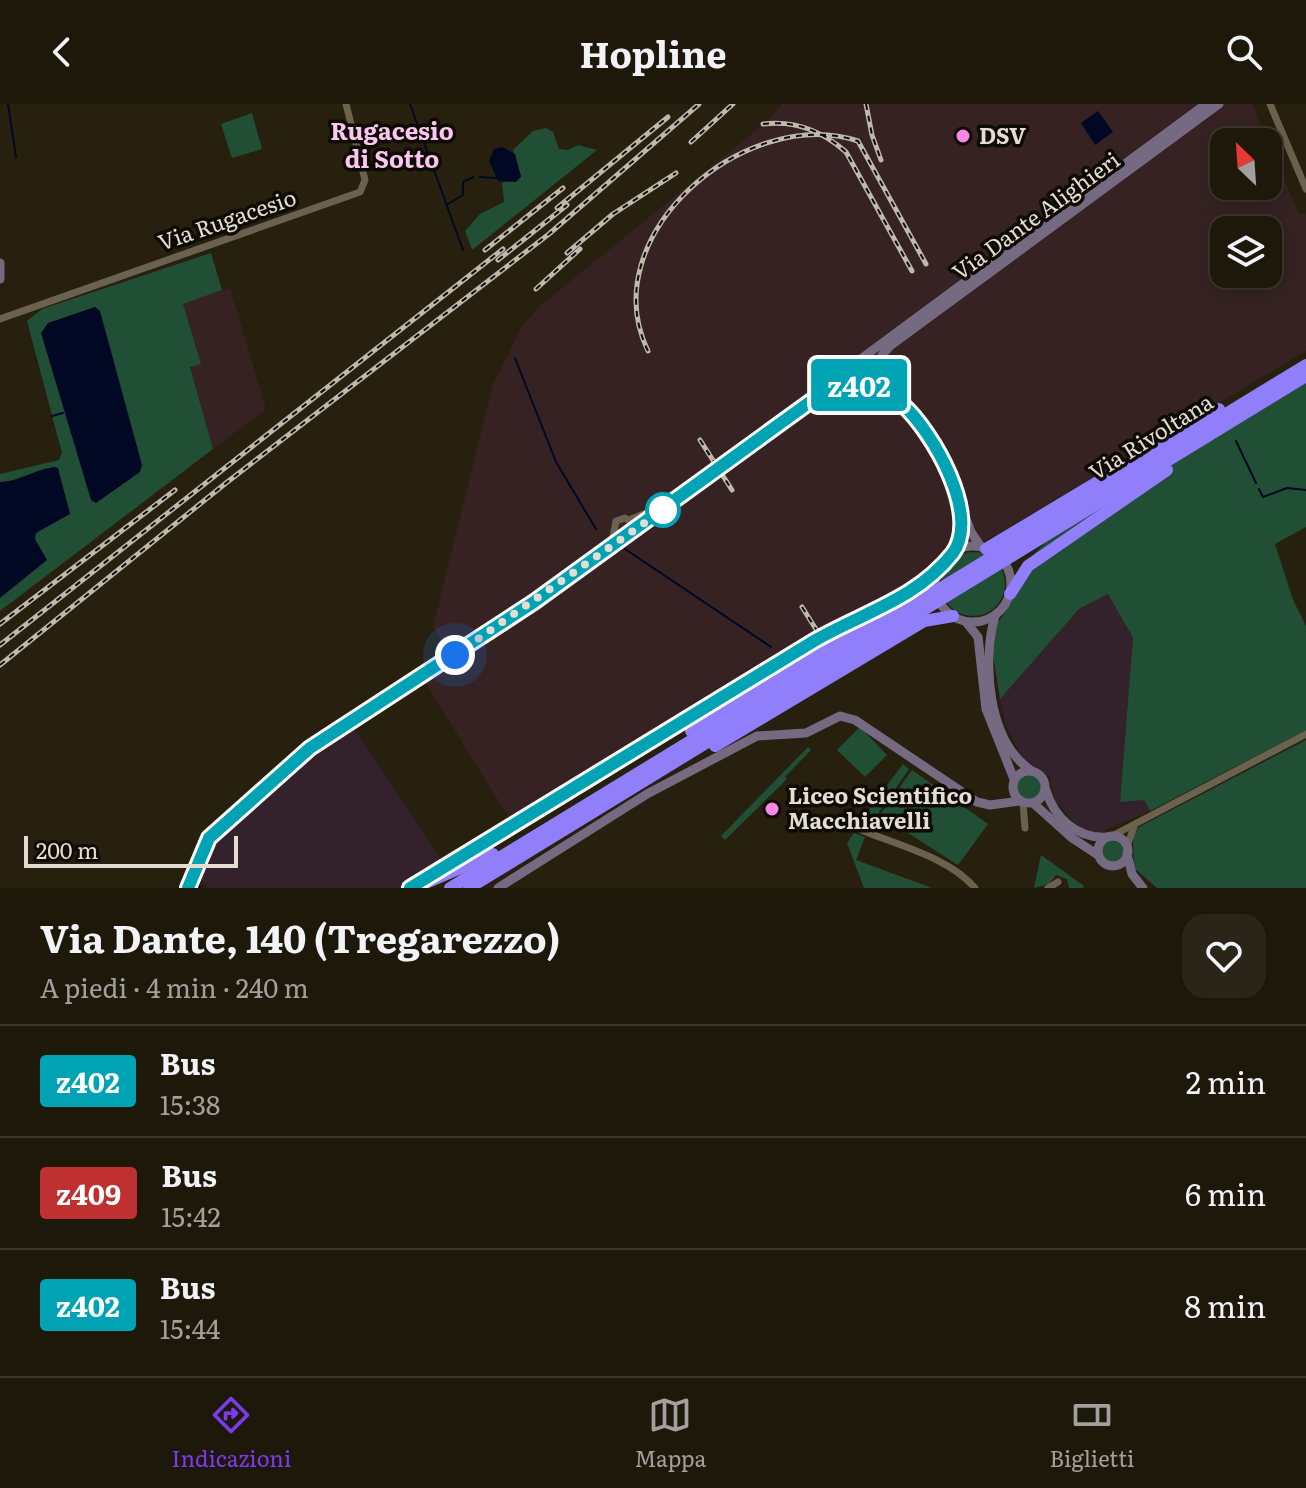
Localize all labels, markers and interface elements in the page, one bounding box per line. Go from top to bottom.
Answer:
text: Hopline [579,26,727,79]
icon: back [40,30,84,74]
icon: search [1222,30,1266,74]
district label: Rugacesio di Sotto [330,112,454,175]
place label: DSV [979,118,1026,151]
marker: DSV [954,127,972,145]
north arrow [1210,128,1282,200]
map controls [1210,128,1282,288]
street label: Via Dante Alighieri [944,143,1126,287]
street label: Via Rugacesio [153,179,300,258]
button: layers [1210,216,1282,288]
line badge: z402 [803,359,915,411]
text: z402 [827,364,891,406]
street label: Via Rivoltana [1082,384,1219,487]
unlabelled marker [646,493,680,527]
your location [435,635,475,675]
place label: Liceo Scientifico Macchiavelli [788,778,972,836]
marker: Liceo Scientifico Macchiavelli [763,800,781,818]
scale bar [24,832,238,868]
text: 200 m [36,833,98,866]
text: Via Dante, 140 (Tregarezzo) [40,908,560,965]
button: heart [1182,914,1266,998]
text: A piedi · 4 min · 240 m [40,967,309,1006]
text: Bus [160,1040,215,1084]
text: 2 min [1186,1059,1266,1103]
text: z402 [56,1060,120,1102]
text: 15:38 [160,1084,220,1123]
text: Bus [161,1152,217,1196]
text: 6 min [1185,1171,1266,1215]
text: z409 [56,1172,121,1214]
text: 15:42 [161,1196,221,1235]
text: Bus [160,1264,215,1308]
text: 8 min [1185,1283,1266,1327]
text: z402 [56,1284,120,1326]
text: 15:44 [160,1308,220,1347]
tab: Indicazioni [172,1393,291,1474]
tab: Mappa [634,1393,706,1474]
tab: Biglietti [1050,1393,1134,1474]

